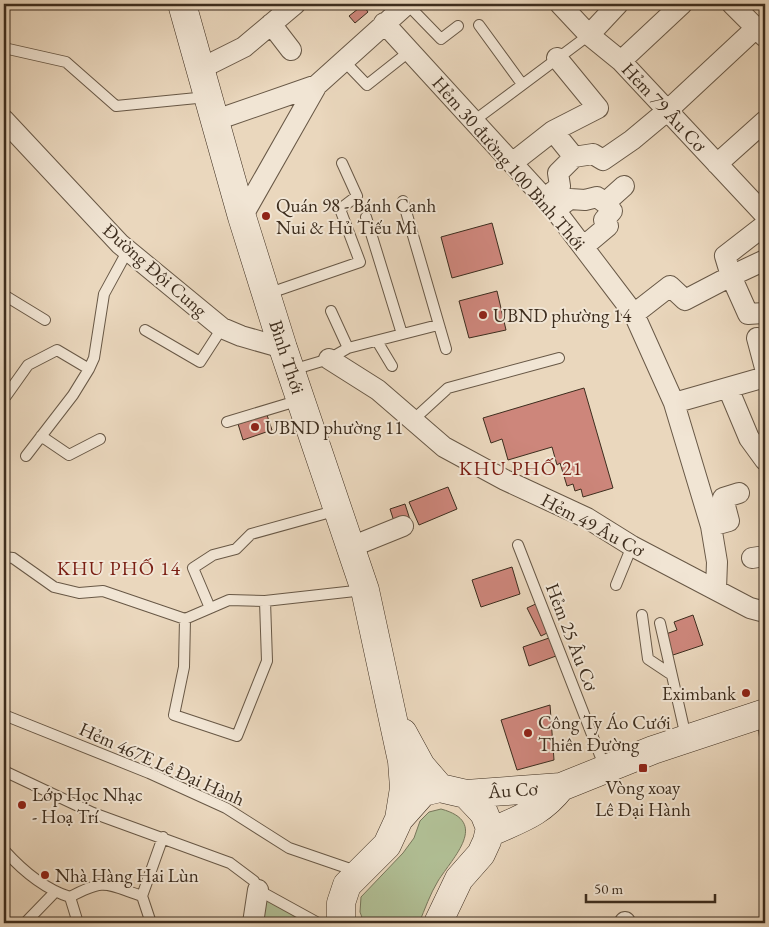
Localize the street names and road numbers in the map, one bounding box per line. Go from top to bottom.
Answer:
street label: Hẻm 79 Âu Cơ [616,57,712,157]
street label: Hẻm 30 đường 100 Bình Thới [426,71,592,256]
street label: Đường Đội Cung [97,218,213,323]
street label: Bình Thới [263,317,311,397]
street label: Hẻm 49 Âu Cơ [537,487,649,563]
street label: Hẻm 25 Âu Cơ [540,580,604,695]
street label: Hẻm 467E Lê Đại Hành [75,716,249,812]
street label: Âu Cơ [486,776,539,804]

